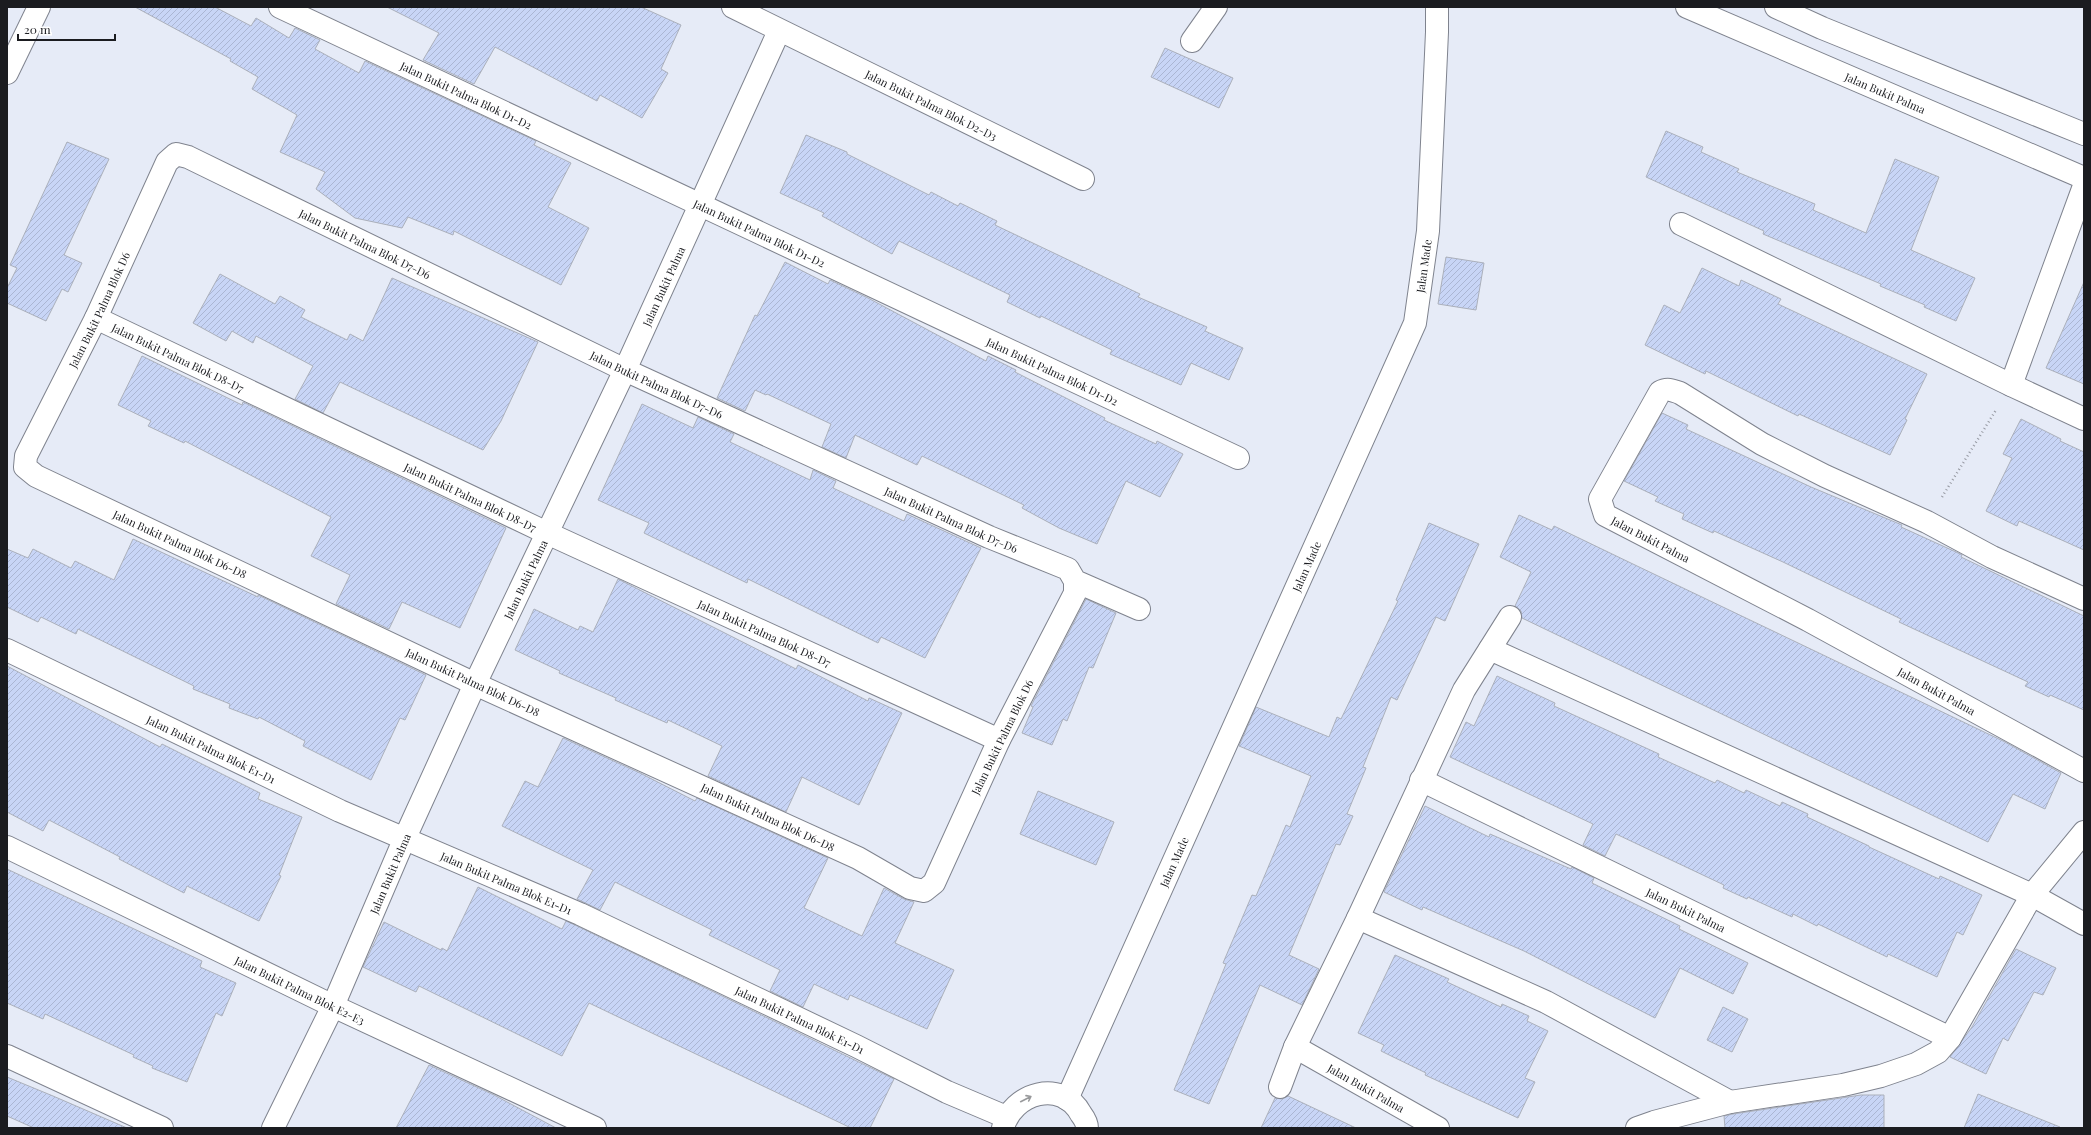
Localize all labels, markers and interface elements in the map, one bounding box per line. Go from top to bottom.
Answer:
scale bar [18,16,115,42]
text: 20 m [24,21,51,37]
street label: Jalan Bukit Palma Blok D1-D2 [397,57,535,132]
street label: Jalan Bukit Palma Blok D2-D3 [862,65,1000,143]
street label: Jalan Bukit Palma [1842,68,1928,117]
street label: Jalan Bukit Palma Blok D1-D2 [690,195,828,270]
street label: Jalan Bukit Palma Blok D7-D6 [296,204,434,282]
street label: Jalan Made [1412,238,1434,295]
street label: Jalan Bukit Palma [638,243,688,329]
street label: Jalan Bukit Palma Blok D6 [64,249,133,371]
street label: Jalan Bukit Palma Blok D8-D7 [109,319,247,395]
street label: Jalan Bukit Palma Blok D1-D2 [984,333,1121,408]
street label: Jalan Bukit Palma Blok D7-D6 [587,346,726,422]
street label: Jalan Bukit Palma Blok D8-D7 [401,458,540,535]
street label: Jalan Bukit Palma Blok D7-D6 [881,482,1021,556]
street label: Jalan Bukit Palma Blok D6-D8 [110,506,249,582]
street label: Jalan Bukit Palma [1608,512,1693,565]
street label: Jalan Bukit Palma [499,537,551,622]
street label: Jalan Made [1288,538,1324,595]
street label: Jalan Bukit Palma Blok D8-D7 [695,595,834,670]
street label: Jalan Bukit Palma Blok D6-D8 [403,644,542,720]
street label: Jalan Bukit Palma [1895,663,1979,718]
street label: Jalan Bukit Palma Blok D6 [967,677,1037,798]
street label: Jalan Bukit Palma Blok E1-D1 [144,711,278,786]
street label: Jalan Bukit Palma Blok D6-D8 [698,779,837,855]
street label: Jalan Bukit Palma [365,830,414,917]
street label: Jalan Made [1155,834,1191,890]
street label: Jalan Bukit Palma Blok E1-D1 [438,847,574,917]
street label: Jalan Bukit Palma [1643,883,1729,935]
street label: Jalan Bukit Palma Blok E2-E3 [232,952,367,1027]
street label: Jalan Bukit Palma Blok E1-D1 [732,982,867,1057]
street label: Jalan Bukit Palma [1324,1059,1408,1115]
one-way arrow [1019,1095,1031,1102]

